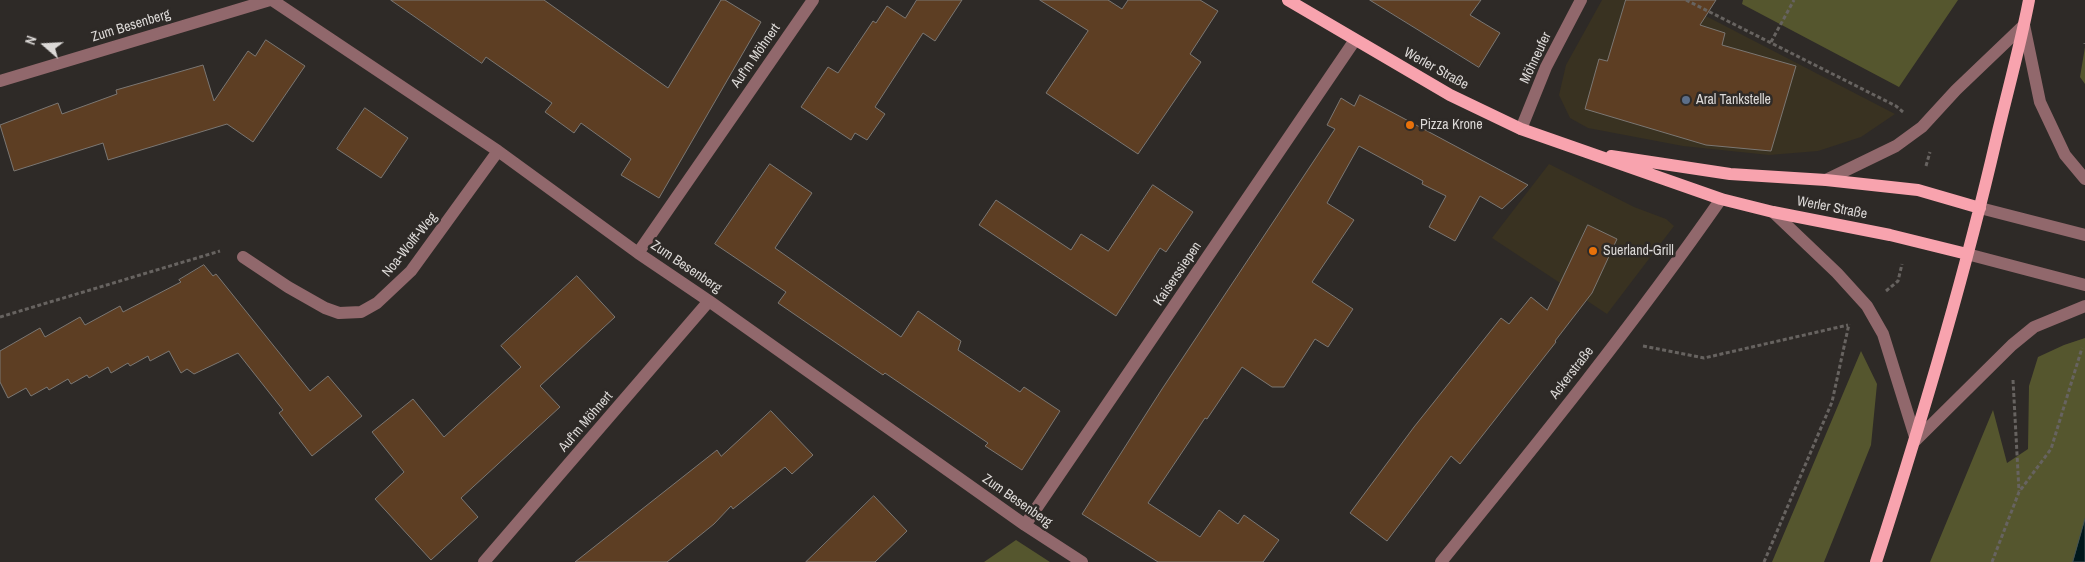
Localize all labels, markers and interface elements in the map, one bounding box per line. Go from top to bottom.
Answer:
street label: Zum Besenberg [89,6,173,46]
north arrow [20,20,70,70]
street label: Auf'm Möhnert [728,21,784,91]
street label: Möhneufer [1517,30,1555,86]
text: N [21,33,41,47]
street label: Werler Straße [1401,44,1471,94]
place label: Aral Tankstelle [1696,92,1771,108]
marker: Aral Tankstelle [1680,94,1692,106]
place label: Pizza Krone [1420,117,1483,133]
marker: Pizza Krone [1404,119,1416,131]
street label: Werler Straße [1795,193,1869,223]
street label: Noa-Wolff-Weg [379,209,441,281]
street label: Zum Besenberg [647,237,725,297]
street label: Kaiserssiepen [1151,239,1205,309]
place label: Suerland-Grill [1603,243,1674,259]
marker: Suerland-Grill [1587,245,1599,257]
street label: Ackerstraße [1546,343,1598,403]
street label: Auf'm Möhnert [555,388,617,456]
street label: Zum Besenberg [979,471,1055,531]

